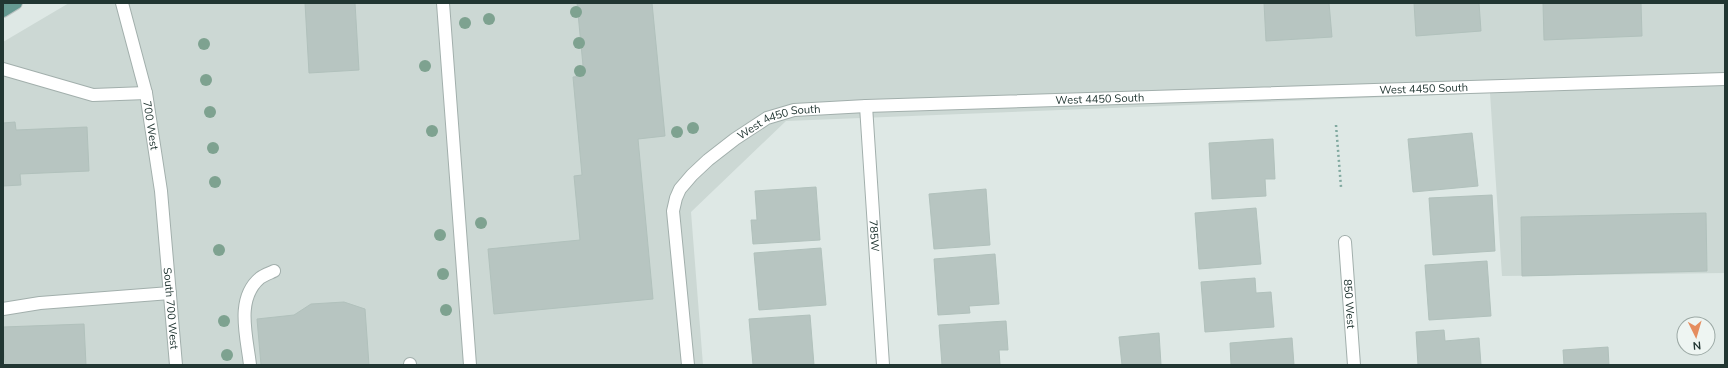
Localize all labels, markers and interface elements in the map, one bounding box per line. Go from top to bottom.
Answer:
street label: West 4450 South [1379,80,1468,97]
street label: West 4450 South [1055,90,1144,107]
street label: 700 West [140,100,162,151]
street label: West 4450 South [735,102,821,143]
street label: 785W [866,219,883,252]
street label: South 700 West [161,267,182,350]
street label: 850 West [1341,279,1358,329]
north arrow [1676,316,1716,356]
text: N [1692,339,1702,353]

